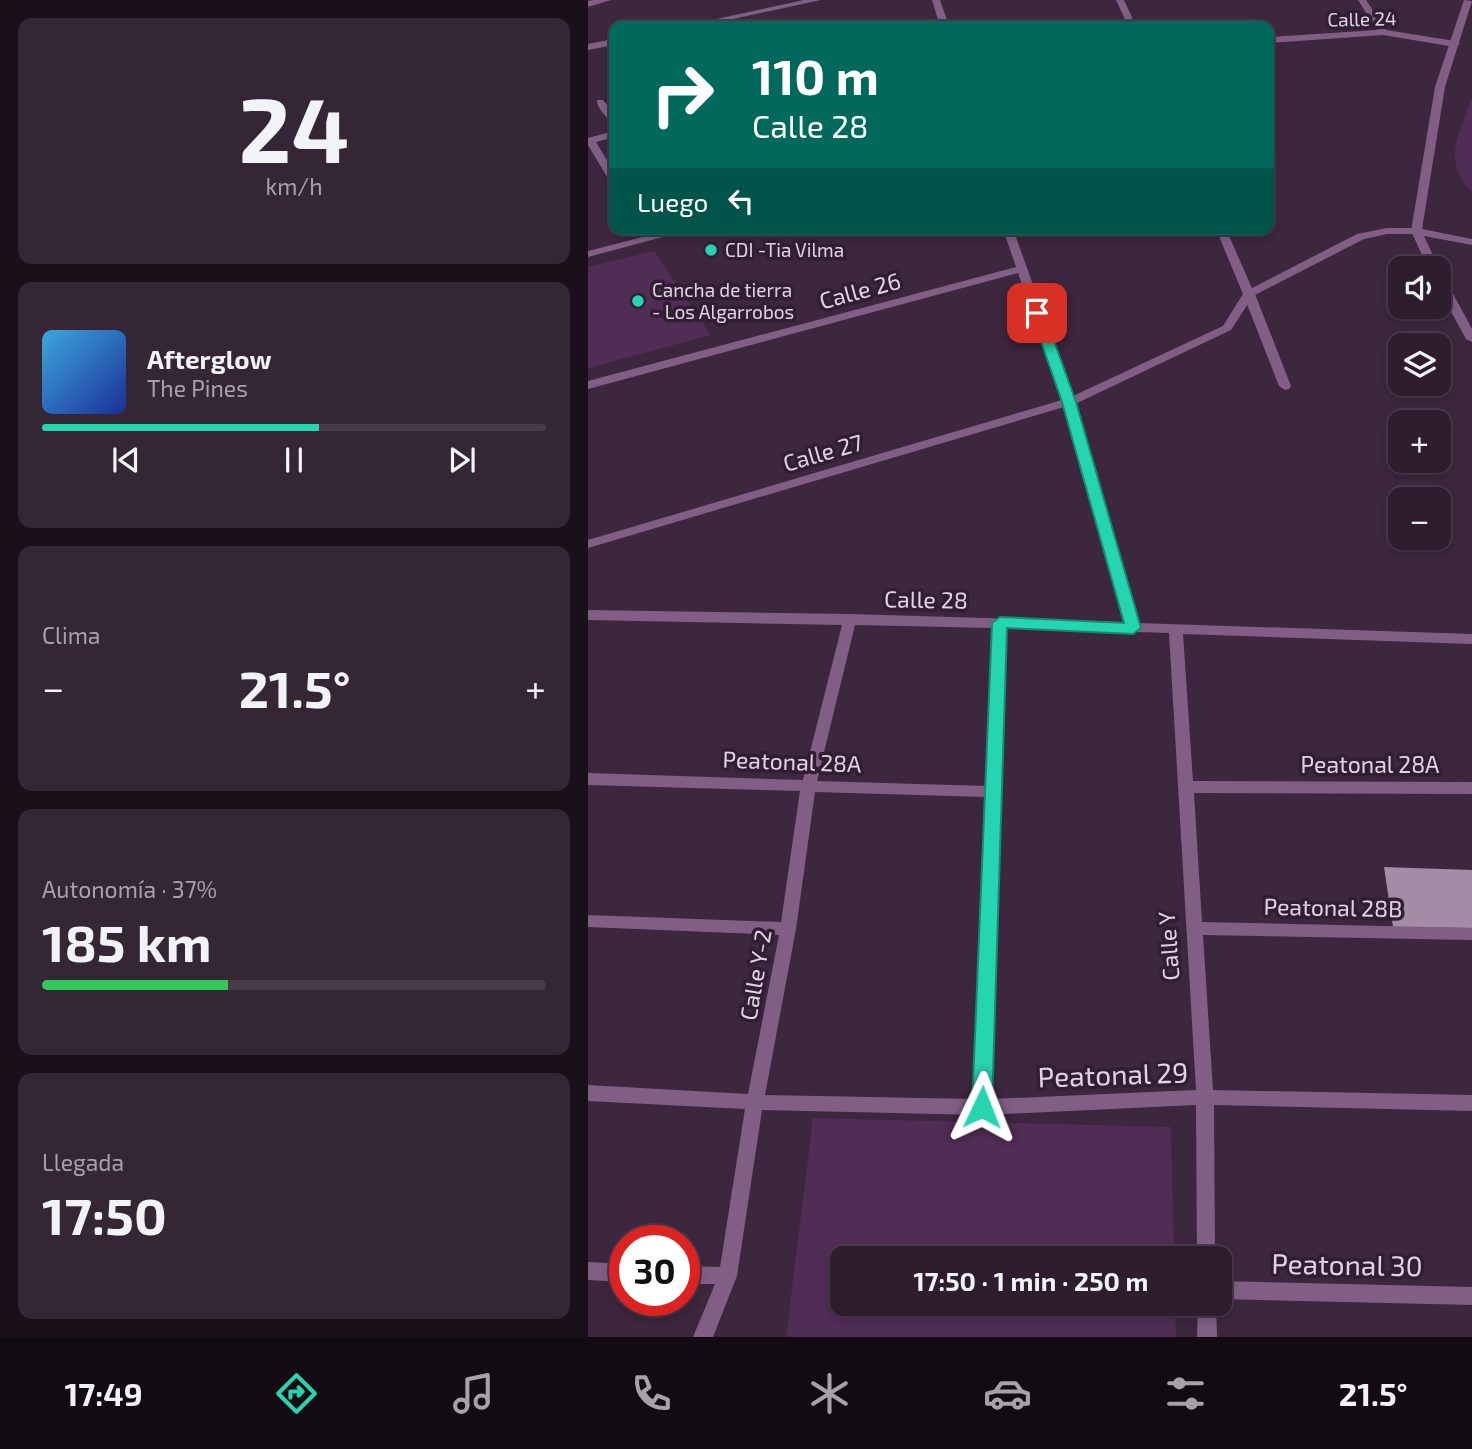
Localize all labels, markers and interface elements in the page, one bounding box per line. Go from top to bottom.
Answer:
street label: Calle 24 [1327,6,1397,31]
text: 110 m [752,46,879,105]
icon: right [637,49,728,140]
text: 24 [239,72,349,181]
text: Calle 28 [752,106,869,144]
text: km/h [265,172,323,200]
icon: left [722,182,760,220]
text: Luego [637,186,708,217]
place label: CDI -Tia Vilma [725,238,844,261]
marker: CDI -Tia Vilma [703,242,719,258]
map controls [1388,256,1451,550]
button: sound [1388,256,1451,319]
street label: Calle 26 [816,266,903,314]
place label: Cancha de tierra - Los Algarrobos [652,278,794,323]
pin [1007,283,1067,343]
marker: Cancha de tierra - Los Algarrobos [630,293,646,309]
icon: arrive [1018,294,1056,332]
button: layers [1388,333,1451,396]
text: Afterglow [147,343,272,374]
text: The Pines [147,374,248,402]
button: + [1388,410,1451,473]
street label: Calle 27 [780,427,866,477]
icon: previous [107,441,145,479]
icon: pause [275,441,313,479]
icon: next [443,441,481,479]
button: − [1388,487,1451,550]
street label: Calle 28 [884,584,968,614]
text: Clima [42,621,100,649]
text: 21.5° [239,656,351,718]
text: − [42,664,64,710]
text: + [525,664,546,710]
street label: Peatonal 28A [722,745,863,777]
street label: Peatonal 28A [1301,750,1440,778]
text: Autonomía · 37% [42,875,217,903]
street label: Peatonal 28B [1263,892,1403,922]
text: 185 km [42,910,212,972]
street label: Calle Y [1152,910,1184,982]
street label: Calle Y-2 [733,927,777,1022]
street label: Peatonal 29 [1037,1054,1189,1094]
position arrow [945,1070,1019,1144]
text: Llegada [42,1148,124,1176]
text: 17:50 [42,1183,167,1245]
speed limit sign: 30 [609,1225,700,1316]
street label: Peatonal 30 [1271,1246,1423,1282]
text: 17:50 · 1 min · 250 m [914,1265,1148,1296]
icon: directions [272,1369,321,1418]
icon: music [449,1369,498,1418]
icon: phone [627,1369,676,1418]
icon: climate [805,1369,854,1418]
icon: car [983,1369,1032,1418]
icon: filters [1161,1369,1210,1418]
text: 17:49 [64,1374,143,1412]
text: 21.5° [1339,1374,1408,1412]

